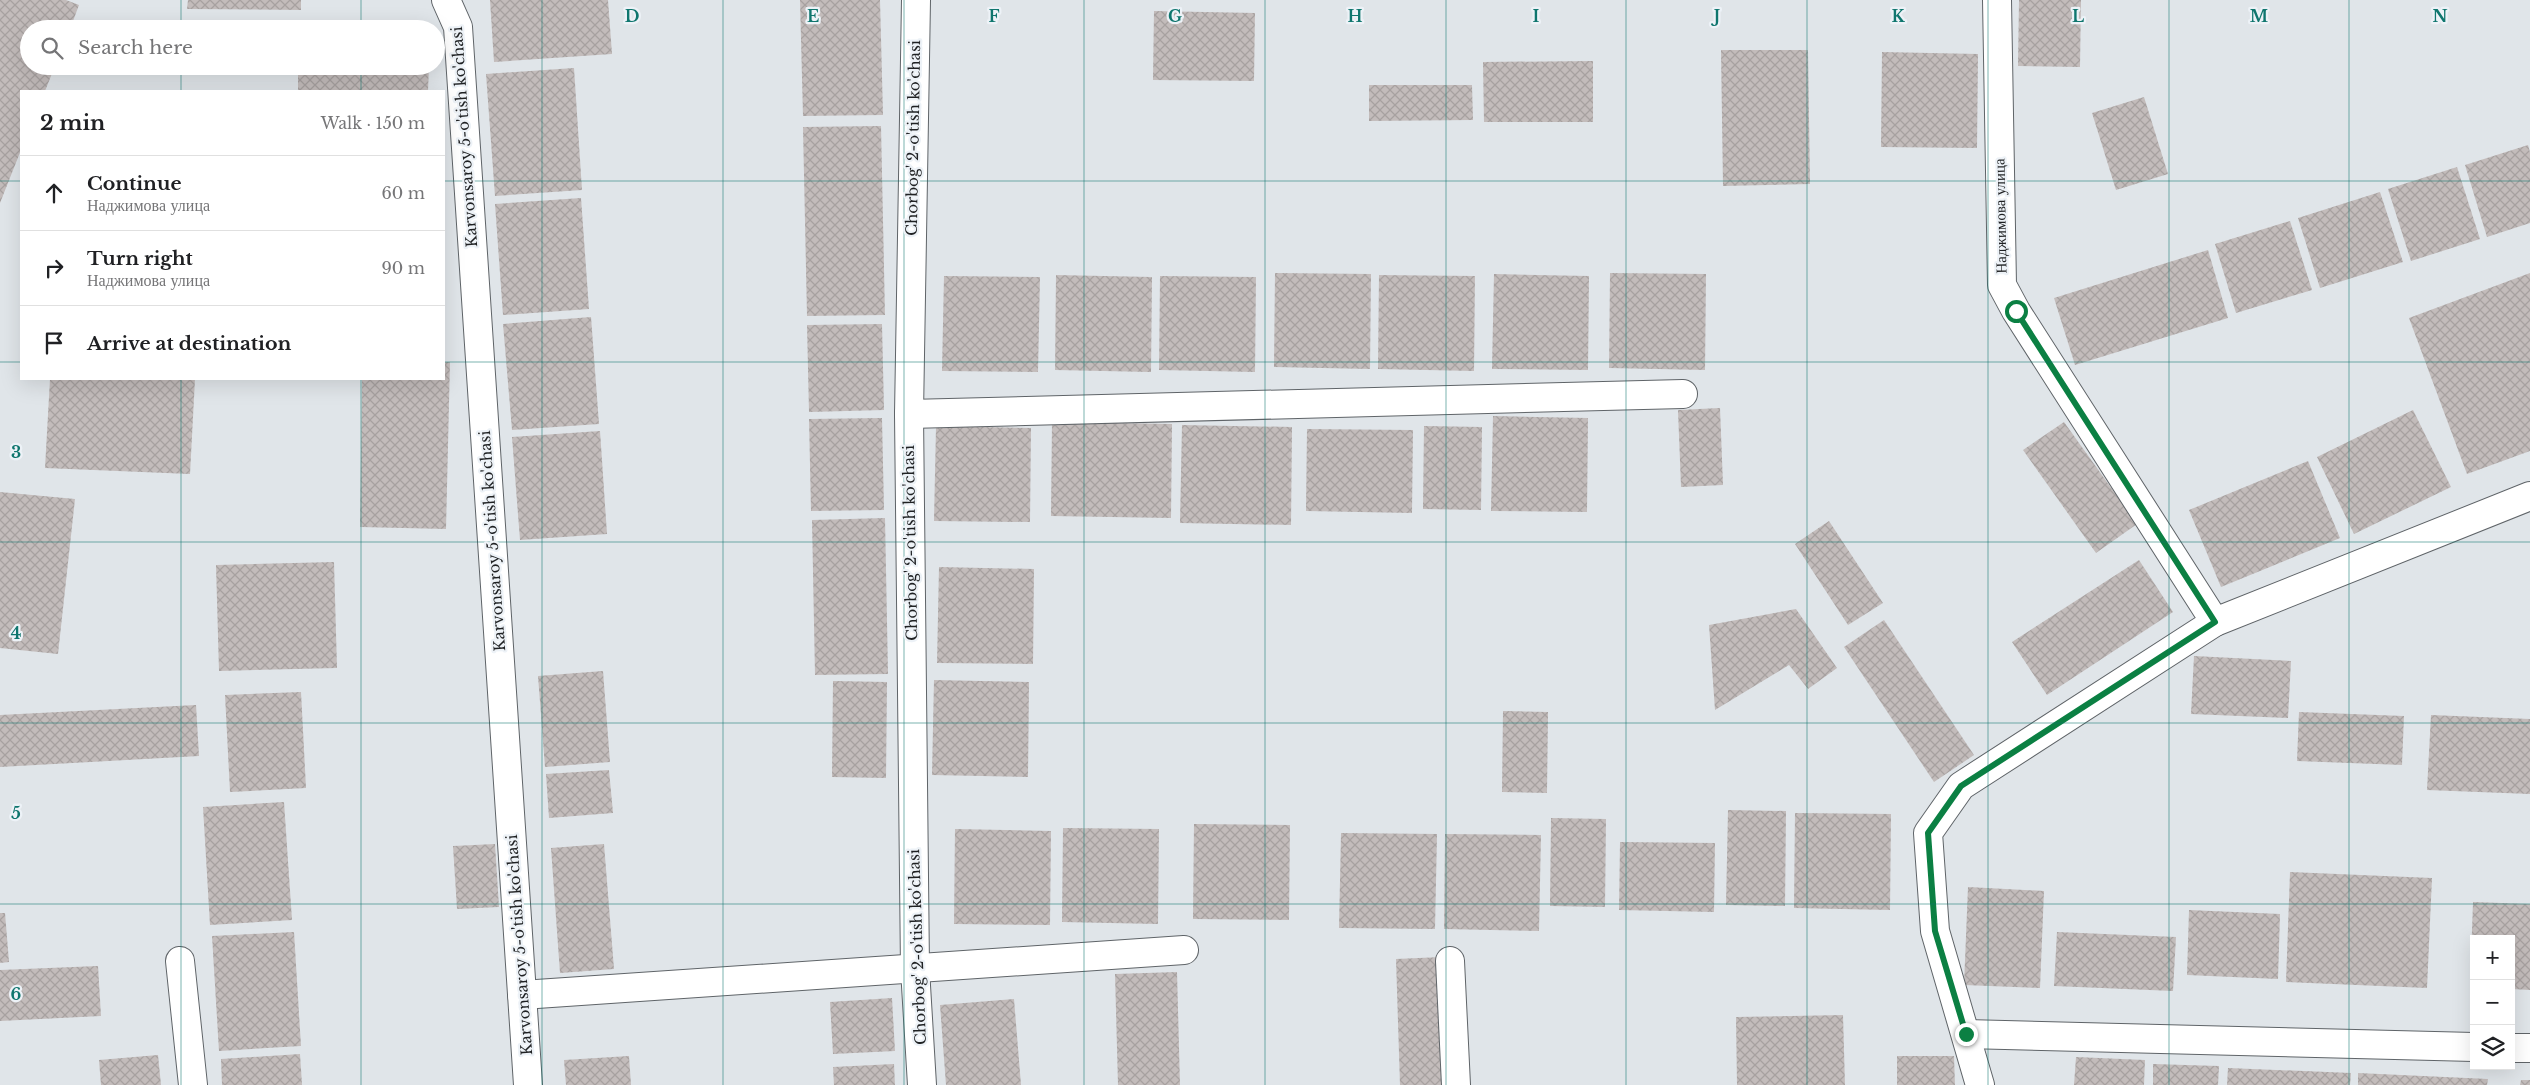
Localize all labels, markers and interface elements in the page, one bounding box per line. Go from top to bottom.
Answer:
text: D [625,6,639,26]
text: E [807,6,819,26]
text: F [988,6,1000,26]
text: G [1168,6,1182,26]
text: H [1347,6,1363,26]
text: I [1533,6,1540,26]
text: J [1711,6,1720,26]
text: K [1891,6,1905,26]
text: L [2072,6,2084,26]
text: M [2250,6,2268,26]
text: N [2432,6,2448,26]
search box [20,20,445,75]
street label: Karvonsaroy 5-o'tish ko'chasi [447,26,481,248]
icon: search [38,34,66,62]
text: Search here [78,36,193,59]
street label: Chorbog' 2-o'tish ko'chasi [902,40,924,236]
text: 2 min [40,110,105,136]
text: Walk · 150 m [321,113,425,133]
street label: Наджимова улица [1989,158,2011,274]
text: Continue [87,172,182,195]
icon: ahead [40,179,68,207]
text: 60 m [382,183,425,203]
text: Наджимова улица [87,195,210,215]
text: Turn right [87,247,193,270]
icon: right [40,254,68,282]
text: 90 m [382,258,425,278]
text: Наджимова улица [87,270,210,290]
route start [2005,300,2028,323]
icon: arrive [40,329,68,357]
text: Arrive at destination [87,332,291,355]
street label: Karvonsaroy 5-o'tish ko'chasi [475,430,509,652]
text: 3 [11,442,21,462]
street label: Chorbog' 2-o'tish ko'chasi [899,445,921,641]
text: 4 [11,623,21,643]
text: 5 [11,803,21,823]
street label: Karvonsaroy 5-o'tish ko'chasi [502,834,536,1056]
street label: Chorbog' 2-o'tish ko'chasi [904,849,930,1045]
map controls [2470,935,2515,1070]
button: + [2470,935,2515,980]
button: − [2470,980,2515,1025]
text: 6 [11,984,22,1004]
route end [1955,1023,1978,1046]
button: layers [2470,1025,2515,1070]

